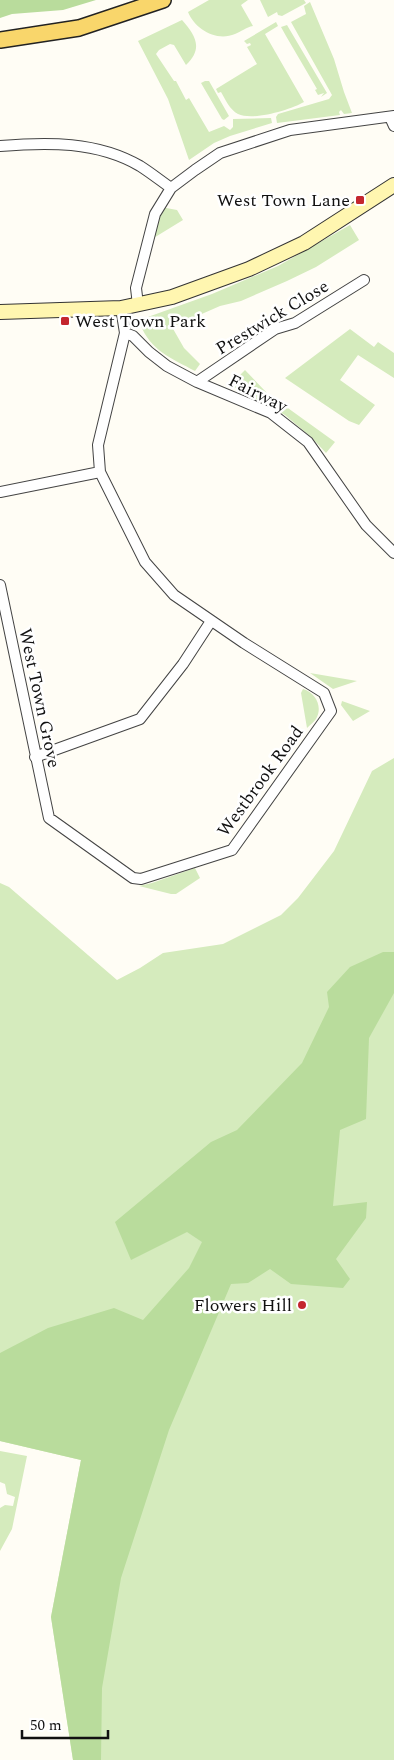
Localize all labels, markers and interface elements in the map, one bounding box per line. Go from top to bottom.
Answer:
place label: West Town Lane [217,187,350,214]
marker: West Town Lane [354,194,366,206]
street label: Prestwick Close [210,273,334,362]
place label: West Town Park [75,308,206,335]
marker: West Town Park [59,315,71,327]
street label: Fairway [223,367,293,420]
street label: West Town Grove [12,626,67,770]
street label: Westbrook Road [211,720,310,843]
place label: Flowers Hill [194,1292,292,1319]
marker: Flowers Hill [296,1299,308,1311]
scale bar [22,1708,109,1740]
text: 50 m [30,1714,62,1737]

